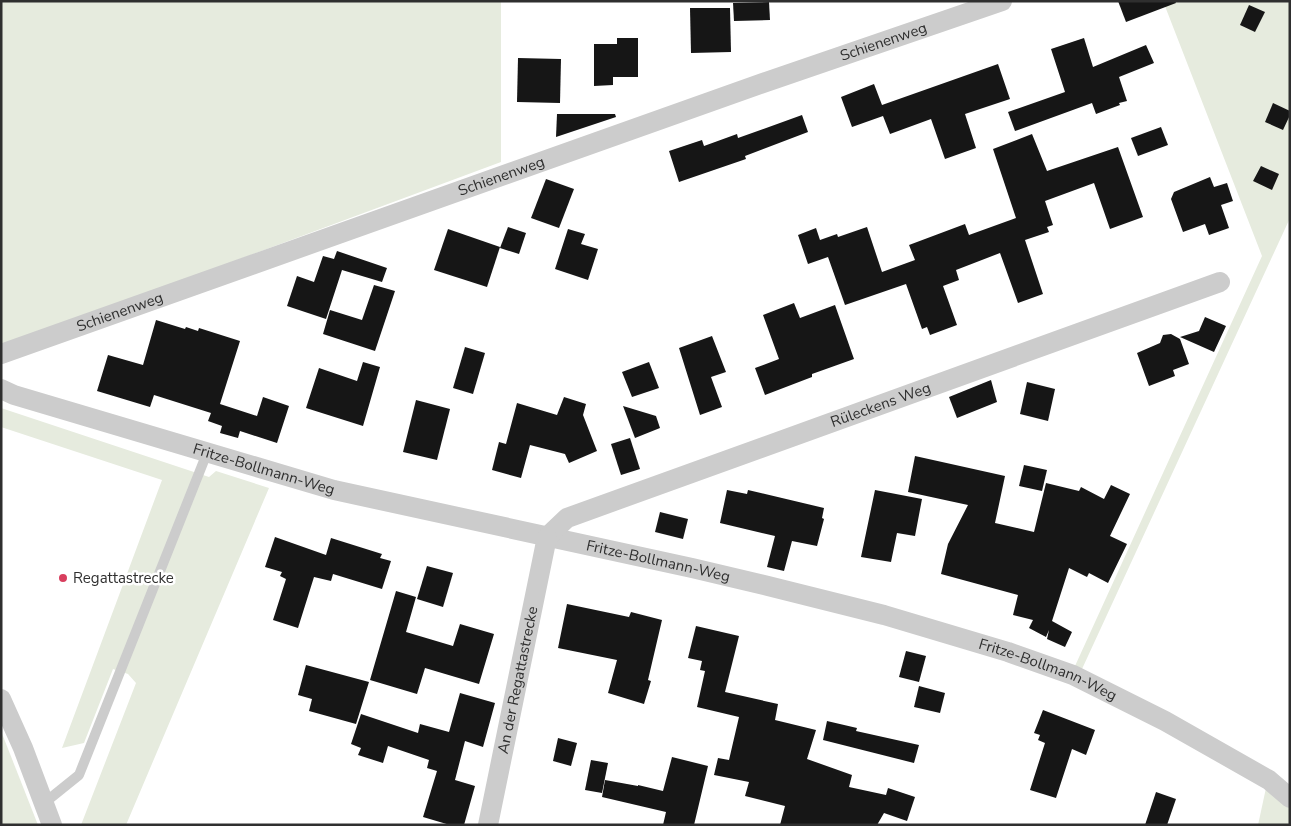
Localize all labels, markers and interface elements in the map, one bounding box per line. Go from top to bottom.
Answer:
street label: Schienenweg [837,18,929,66]
street label: Schienenweg [455,151,547,201]
street label: Schienenweg [74,287,166,336]
street label: Rüleckens Weg [828,377,933,432]
street label: Fritze-Bollmann-Weg [191,439,337,500]
street label: Fritze-Bollmann-Weg [584,535,732,587]
place label: Regattastrecke [73,568,174,588]
marker: Regattastrecke [57,572,69,584]
street label: An der Regattastrecke [493,604,543,756]
street label: Fritze-Bollmann-Weg [976,634,1120,705]

